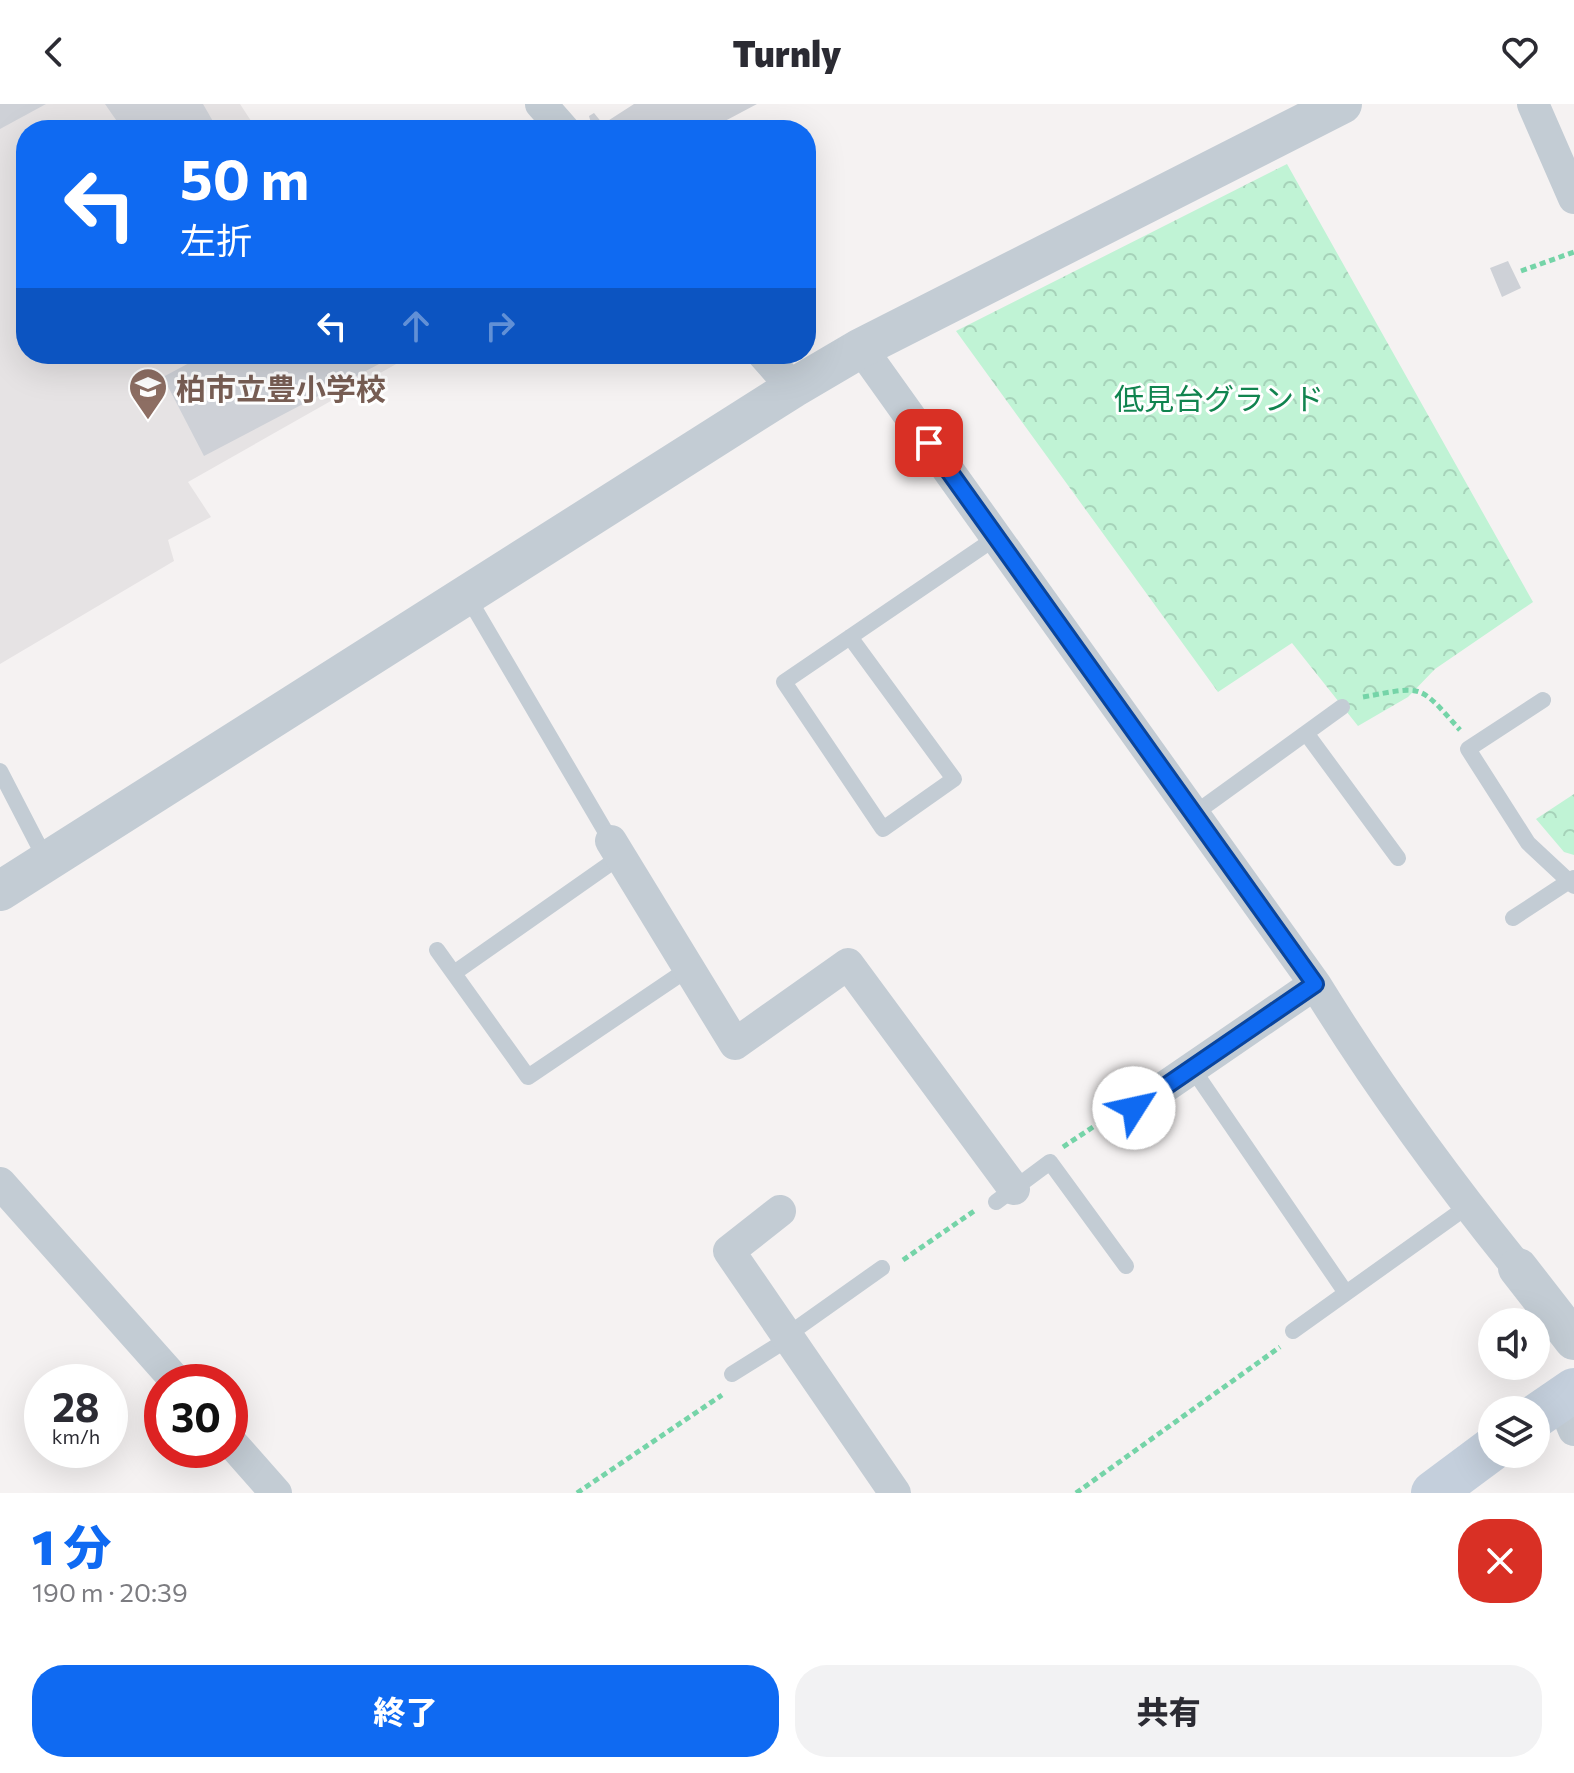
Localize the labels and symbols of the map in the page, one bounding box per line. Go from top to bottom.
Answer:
school or university icon: 柏市立豊小学校 [127,366,169,421]
place label: 柏市立豊小学校 [176,369,386,406]
park label: 低見台グランド [1114,379,1324,416]
pin [895,409,963,477]
position arrow [1092,1066,1176,1150]
speed limit sign: 30 [144,1364,248,1468]

